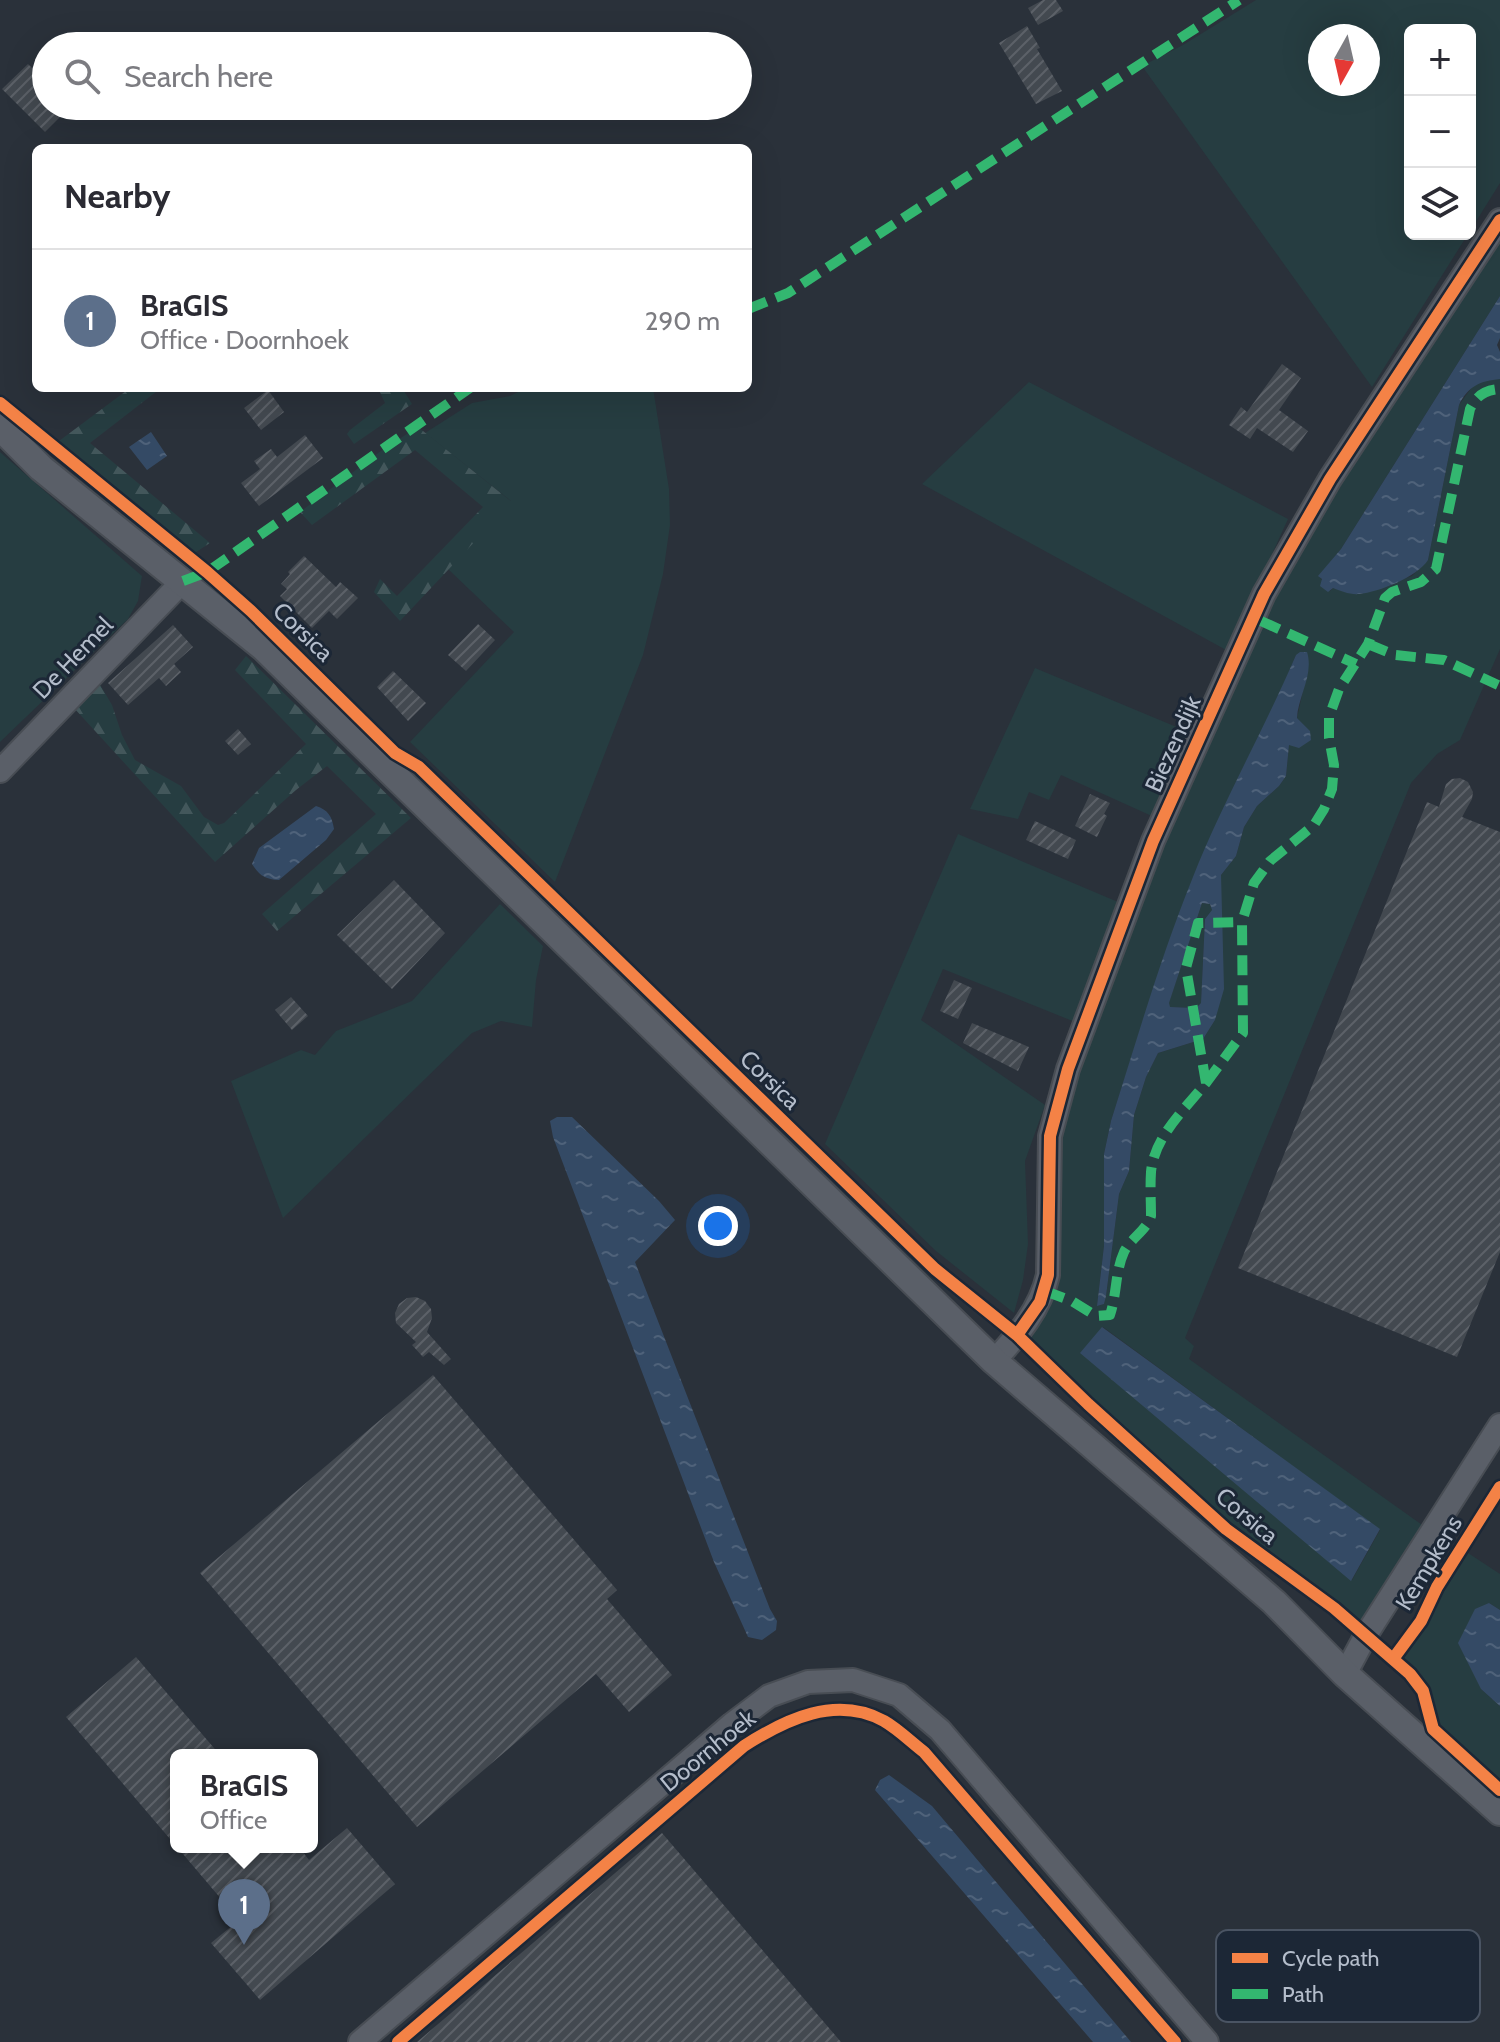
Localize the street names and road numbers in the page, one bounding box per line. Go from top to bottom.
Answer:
street label: Corsica [267,596,340,668]
street label: De Hemel [26,610,119,705]
street label: Biezendijk [1138,691,1207,797]
street label: Corsica [734,1044,807,1116]
street label: Corsica [1210,1481,1285,1550]
street label: Kempkens [1389,1510,1468,1615]
street label: Doornhoek [654,1703,761,1798]

